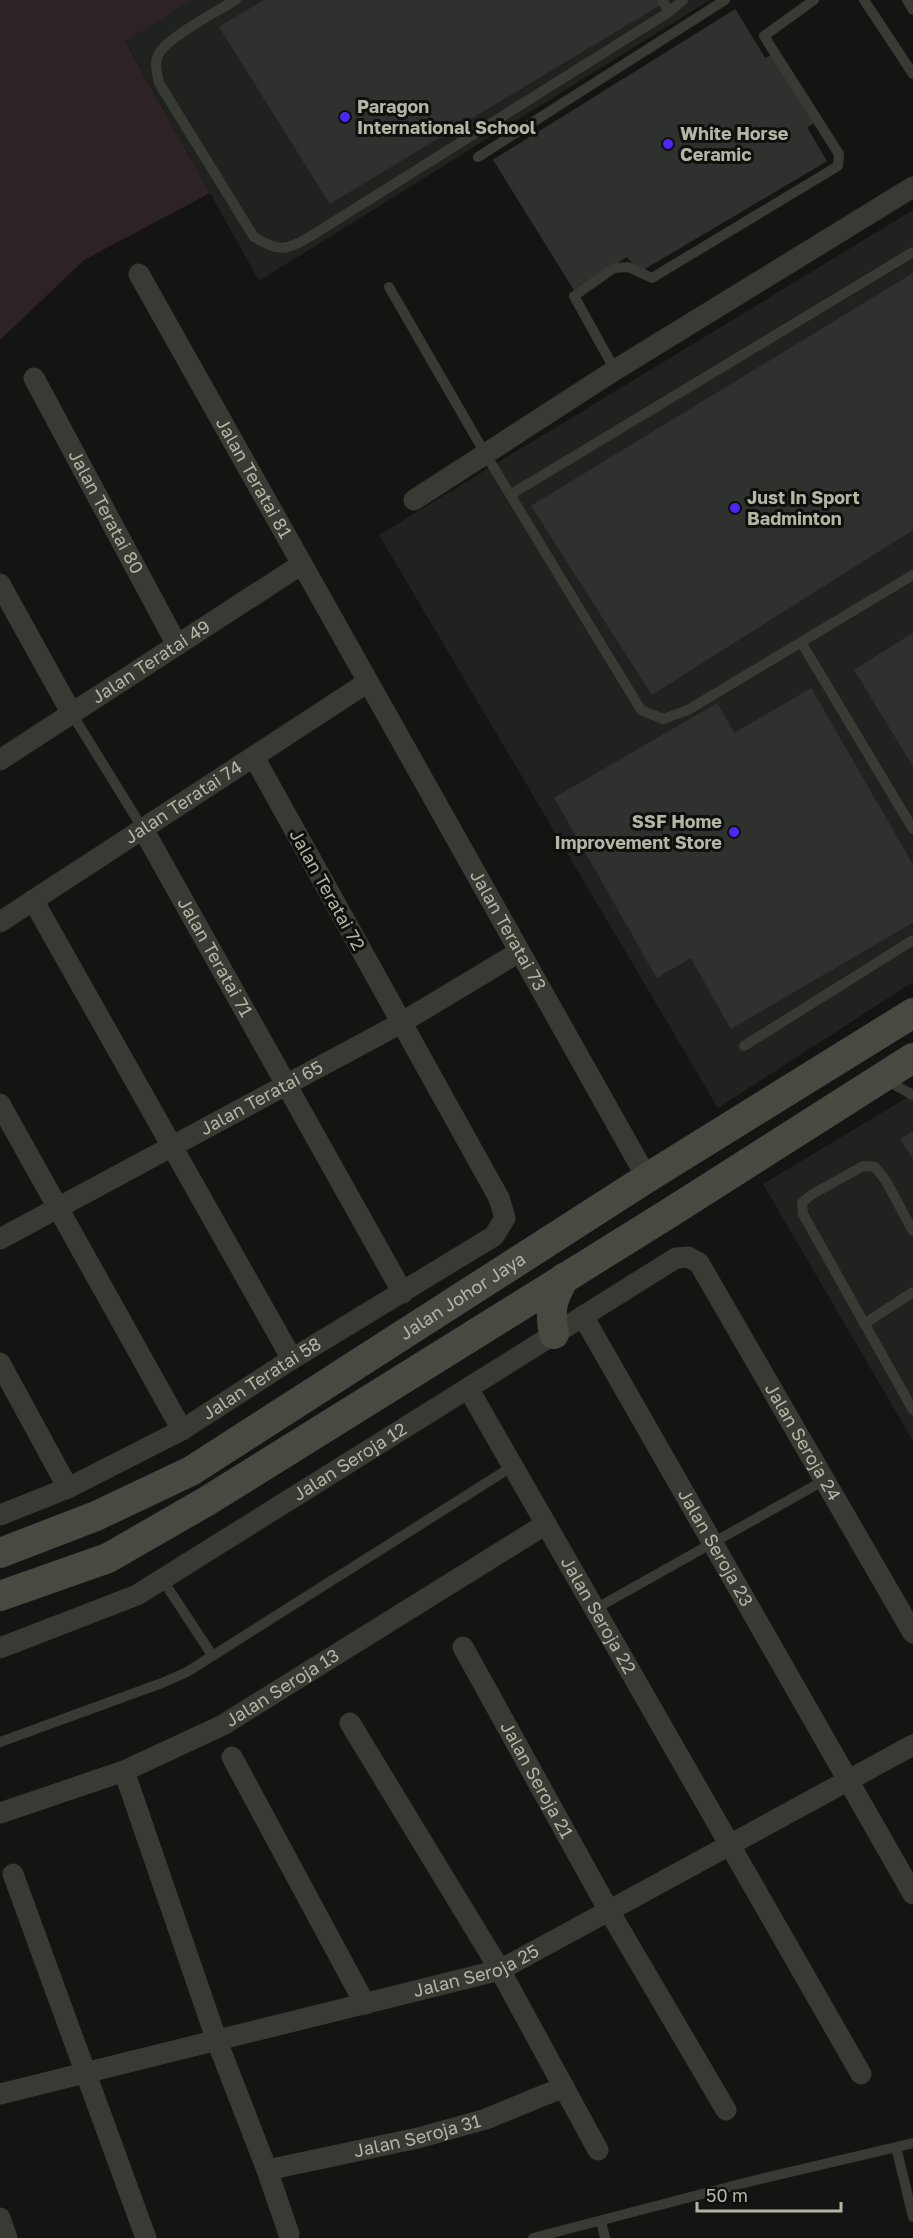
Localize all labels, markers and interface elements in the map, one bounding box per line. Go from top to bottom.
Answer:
place label: Paragon International School [357,95,536,138]
marker: Paragon International School [338,110,352,124]
place label: White Horse Ceramic [680,122,789,165]
marker: White Horse Ceramic [661,137,675,151]
street label: Jalan Teratai 81 [212,413,297,542]
street label: Jalan Teratai 80 [65,446,149,577]
place label: Just In Sport Badminton [747,486,860,529]
marker: Just In Sport Badminton [728,501,742,515]
street label: Jalan Teratai 49 [87,615,214,708]
street label: Jalan Teratai 74 [120,755,246,848]
place label: SSF Home Improvement Store [555,810,722,853]
street label: Jalan Teratai 72 [285,825,370,954]
marker: SSF Home Improvement Store [727,825,741,839]
street label: Jalan Teratai 73 [466,866,551,994]
street label: Jalan Teratai 71 [174,893,258,1021]
street label: Jalan Teratai 65 [196,1055,326,1139]
street label: Jalan Johor Jaya [395,1247,529,1344]
street label: Jalan Teratai 58 [198,1332,325,1424]
street label: Jalan Seroja 24 [761,1379,846,1504]
street label: Jalan Seroja 12 [288,1417,410,1505]
street label: Jalan Seroja 23 [674,1485,758,1610]
street label: Jalan Seroja 22 [557,1552,641,1677]
street label: Jalan Seroja 13 [221,1644,343,1731]
street label: Jalan Seroja 21 [496,1717,579,1842]
street label: Jalan Seroja 25 [411,1939,542,2001]
street label: Jalan Seroja 31 [352,2109,483,2161]
scale bar [697,2175,841,2213]
text: 50 m [706,2184,748,2206]

